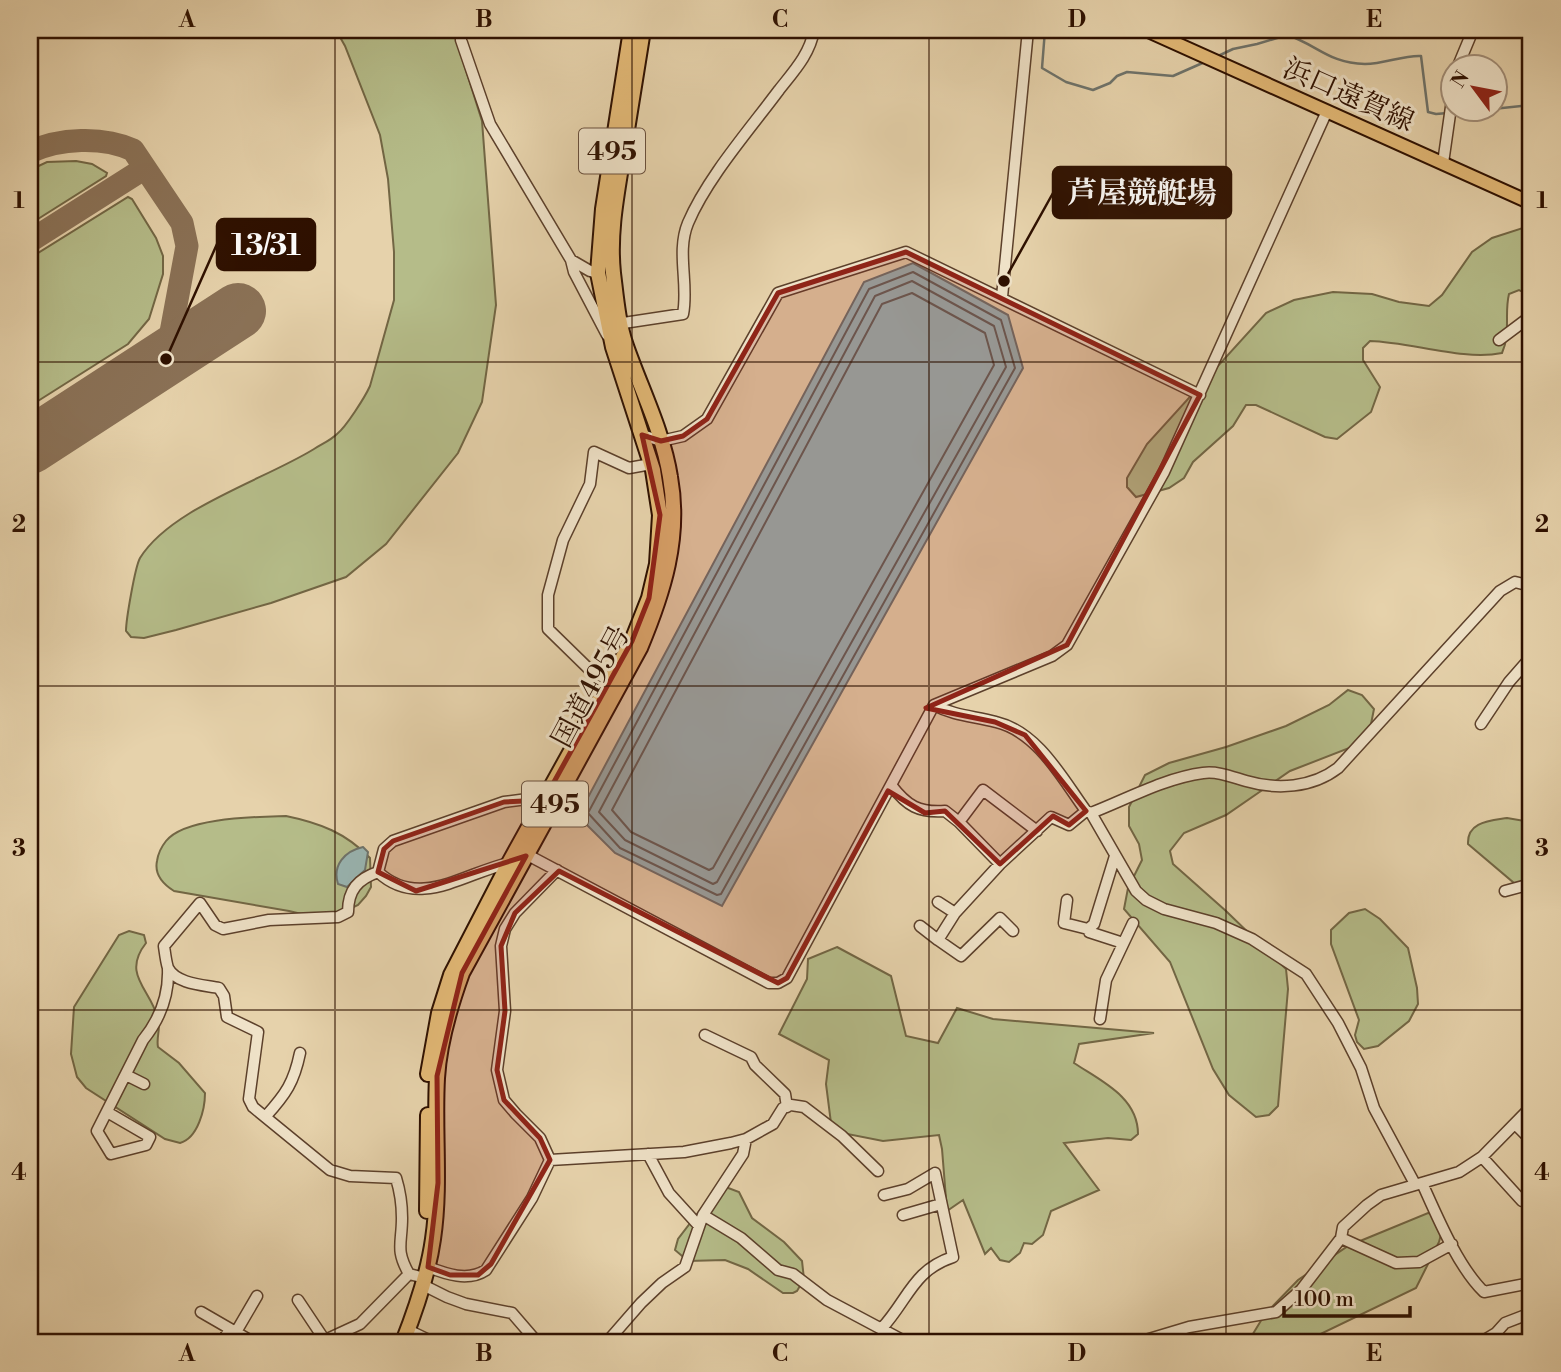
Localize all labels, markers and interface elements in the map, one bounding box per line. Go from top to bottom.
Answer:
text: A [178,6,196,34]
text: B [475,6,493,34]
text: C [772,6,788,34]
text: D [1068,6,1086,34]
text: E [1366,6,1382,34]
street label: 浜口遠賀線 [1277,51,1419,140]
north arrow [1438,52,1508,122]
text: N [1446,67,1475,92]
road number: 495 [579,128,645,174]
callout: 芦屋競艇場 [1053,167,1231,218]
text: 芦屋競艇場 [1067,175,1217,213]
text: 1 [13,187,25,215]
text: 1 [1536,187,1548,215]
callout: 13/31 [217,219,315,270]
text: 13/31 [231,227,302,265]
text: 2 [12,511,26,539]
text: 2 [1535,511,1549,539]
street label: 国道495号 [545,620,638,754]
road number: 495 [522,782,588,826]
text: 3 [12,835,26,863]
text: 3 [1535,835,1549,863]
text: 4 [11,1159,27,1187]
text: 4 [1534,1159,1550,1187]
scale bar [1284,1274,1410,1318]
text: 100 m [1295,1287,1354,1313]
text: A [178,1340,196,1368]
text: B [475,1340,493,1368]
text: C [772,1340,788,1368]
text: D [1068,1340,1086,1368]
text: E [1366,1340,1382,1368]

